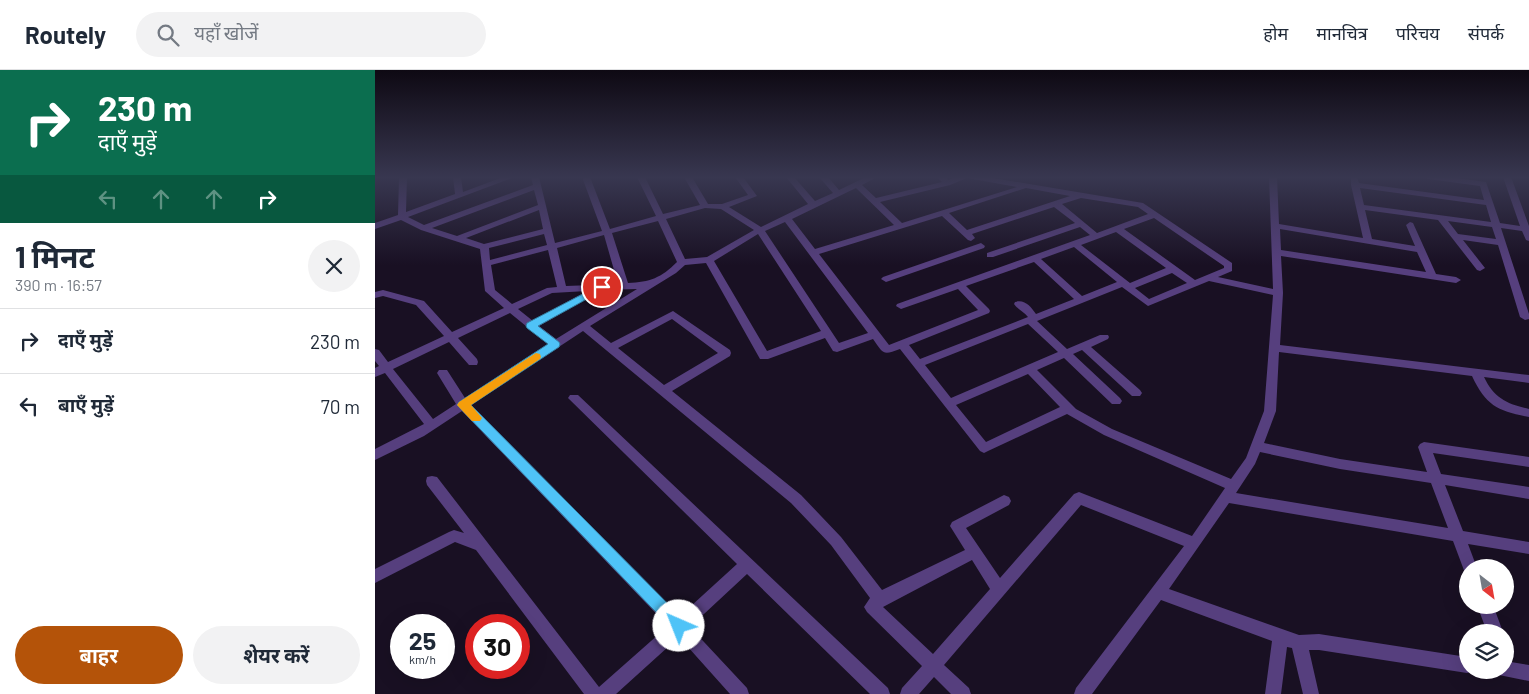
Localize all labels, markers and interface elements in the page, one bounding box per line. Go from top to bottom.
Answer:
search box [136,12,486,57]
text: Routely [25,20,106,49]
icon: search [154,21,182,49]
text: यहाँ खोजें [194,21,258,44]
text: होम [1263,22,1288,44]
text: मानचित्र [1316,22,1368,44]
text: परिचय [1396,22,1440,44]
text: संपर्क [1468,22,1504,44]
text: 230 m [98,86,192,128]
icon: right [15,90,80,155]
text: दाएँ मुड़ें [98,128,157,154]
icon: left [94,185,122,213]
icon: ahead [147,185,175,213]
icon: ahead [200,185,228,213]
icon: right [253,185,281,213]
text: 1 मिनट [15,238,95,274]
button: close [308,240,360,292]
pin [581,266,623,308]
icon: arrive [588,273,616,301]
text: 390 m · 16:57 [15,275,102,294]
icon: right [15,327,43,355]
text: दाएँ मुड़ें [58,328,113,351]
text: 230 m [310,330,360,353]
icon: left [15,392,43,420]
text: बाएँ मुड़ें [58,393,114,416]
text: 70 m [321,395,360,418]
north arrow [1459,559,1514,614]
map controls [1459,559,1514,679]
position arrow [652,599,704,651]
speed limit sign: 30 [465,614,530,679]
button: layers [1459,624,1514,679]
text: 25 [409,625,436,655]
button: बाहर [15,626,183,684]
button: शेयर करें [193,626,360,684]
text: km/h [409,652,436,666]

